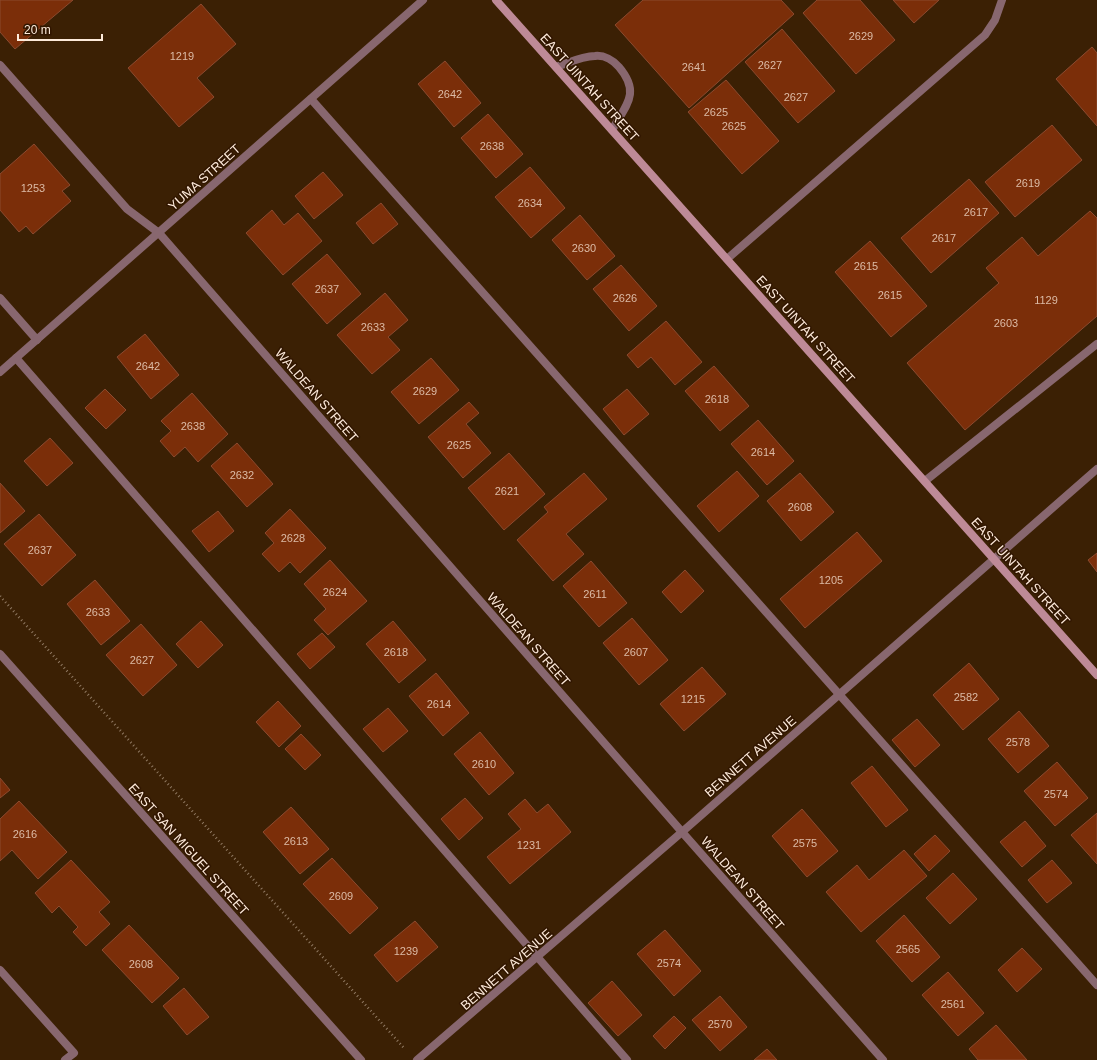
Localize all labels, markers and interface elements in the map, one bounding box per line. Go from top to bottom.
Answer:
scale bar [18,16,102,42]
text: 20 m [24,23,51,37]
street label: EAST UINTAH STREET [537,30,642,144]
house number: 2629 [849,30,873,42]
house number: 1219 [170,50,194,62]
house number: 2627 [758,59,782,71]
house number: 2641 [682,61,706,73]
house number: 2642 [438,88,462,100]
house number: 2627 [784,91,808,103]
house number: 2625 [704,106,728,118]
house number: 2625 [722,120,746,132]
house number: 2638 [480,140,504,152]
street label: YUMA STREET [165,141,243,214]
house number: 2619 [1016,177,1040,189]
house number: 1253 [21,182,45,194]
house number: 2634 [518,197,542,209]
house number: 2617 [964,206,988,218]
house number: 2617 [932,232,956,244]
house number: 2630 [572,242,596,254]
house number: 2615 [854,260,878,272]
street label: EAST UINTAH STREET [753,272,858,386]
house number: 2637 [315,283,339,295]
house number: 2615 [878,289,902,301]
house number: 2626 [613,292,637,304]
house number: 1129 [1034,294,1058,306]
house number: 2603 [994,317,1018,329]
house number: 2633 [361,321,385,333]
street label: WALDEAN STREET [272,346,361,445]
house number: 2642 [136,360,160,372]
house number: 2629 [413,385,437,397]
house number: 2618 [705,393,729,405]
house number: 2638 [181,420,205,432]
house number: 2625 [447,439,471,451]
house number: 2614 [751,446,775,458]
house number: 2632 [230,469,254,481]
house number: 2621 [495,485,519,497]
house number: 2608 [788,501,812,513]
street label: EAST UINTAH STREET [968,514,1073,628]
house number: 2628 [281,532,305,544]
house number: 2637 [28,544,52,556]
house number: 1205 [819,574,843,586]
house number: 2624 [323,586,347,598]
house number: 2611 [583,588,607,600]
street label: WALDEAN STREET [484,590,573,689]
house number: 2633 [86,606,110,618]
house number: 2618 [384,646,408,658]
house number: 2607 [624,646,648,658]
house number: 2627 [130,654,154,666]
house number: 2582 [954,691,978,703]
house number: 1215 [681,693,705,705]
house number: 2614 [427,698,451,710]
street label: BENNETT AVENUE [702,713,799,800]
house number: 2578 [1006,736,1030,748]
house number: 2610 [472,758,496,770]
street label: EAST SAN MIGUEL STREET [126,780,252,918]
house number: 2574 [1044,788,1068,800]
house number: 2616 [13,828,37,840]
street label: WALDEAN STREET [698,834,787,933]
house number: 2613 [284,835,308,847]
house number: 2575 [793,837,817,849]
house number: 1231 [517,839,541,851]
house number: 2609 [329,890,353,902]
street label: BENNETT AVENUE [458,926,555,1013]
house number: 2565 [896,943,920,955]
house number: 1239 [394,945,418,957]
house number: 2574 [657,957,681,969]
house number: 2608 [129,958,153,970]
house number: 2561 [941,998,965,1010]
house number: 2570 [708,1018,732,1030]

